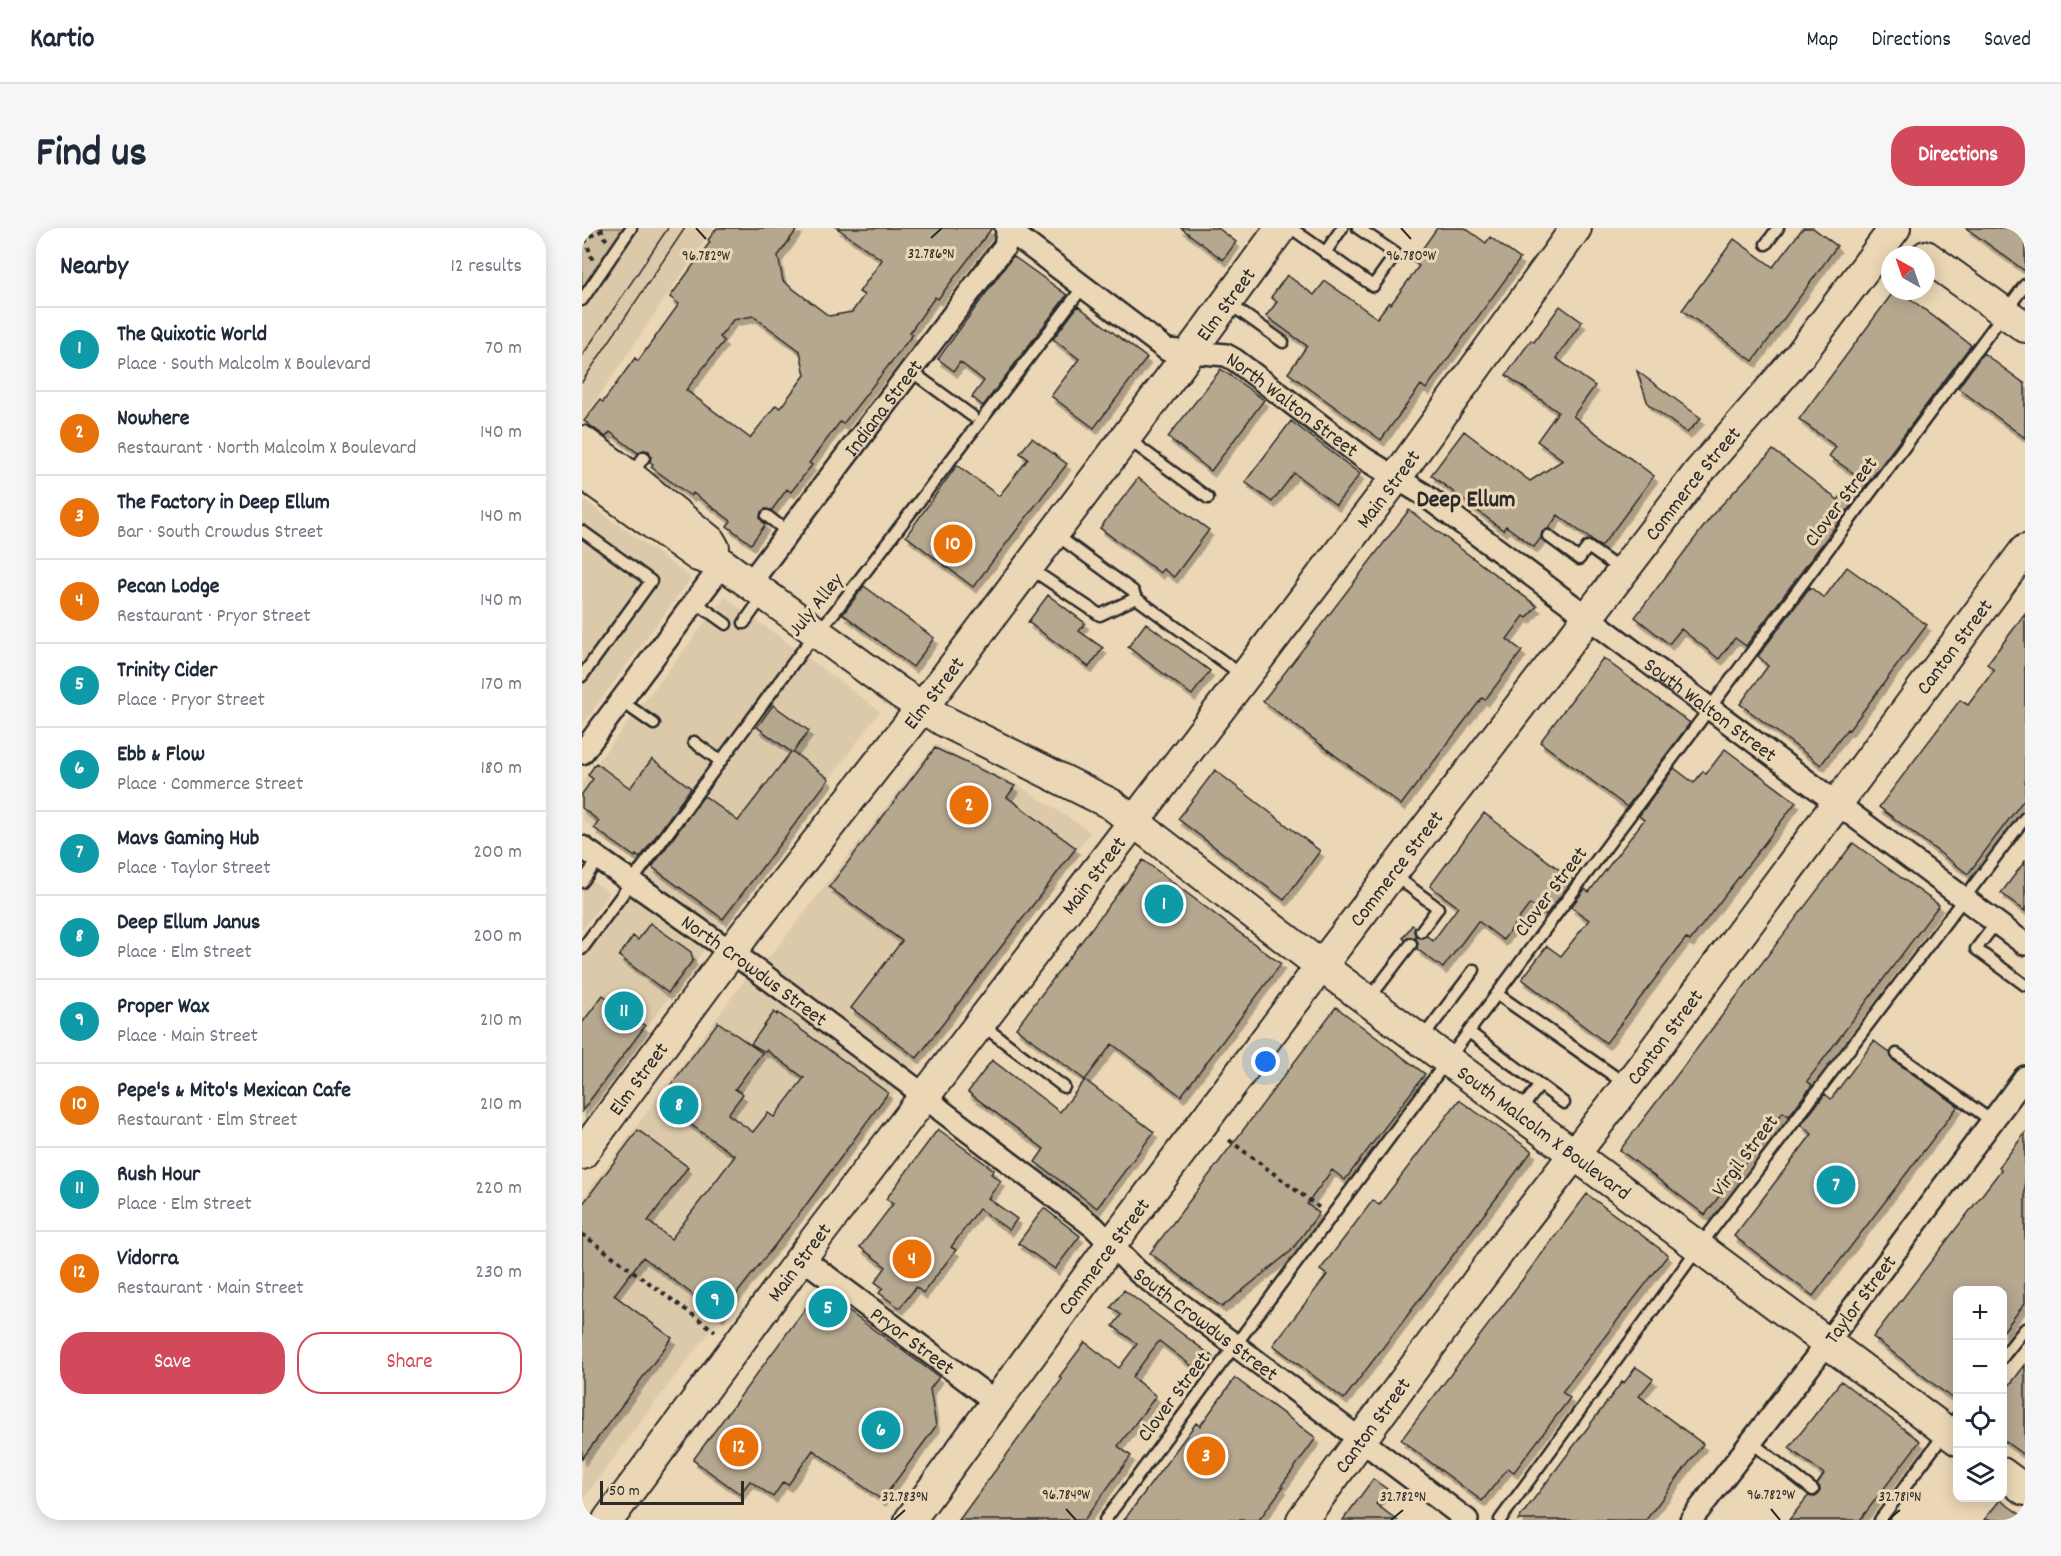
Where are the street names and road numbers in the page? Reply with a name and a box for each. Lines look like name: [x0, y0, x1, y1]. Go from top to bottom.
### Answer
street label: Elm Street: [1190, 263, 1265, 349]
street label: North Walton Street: [1220, 346, 1364, 467]
street label: Indiana Street: [838, 354, 932, 464]
street label: Commerce Street: [1639, 421, 1750, 548]
street label: Main Street: [1351, 445, 1430, 536]
street label: Clover Street: [1798, 451, 1887, 554]
street label: July Alley: [782, 567, 853, 644]
street label: Canton Street: [1910, 594, 2002, 702]
street label: Elm Street: [898, 651, 974, 737]
street label: South Walton Street: [1636, 652, 1782, 771]
street label: Commerce Street: [1344, 805, 1453, 934]
street label: Main Street: [1056, 831, 1135, 922]
street label: Clover Street: [1508, 841, 1597, 944]
street label: North Crowdus Street: [674, 909, 833, 1036]
street label: Canton Street: [1621, 984, 1712, 1093]
street label: Elm Street: [603, 1037, 678, 1123]
street label: South Malcolm X Boulevard: [1449, 1060, 1636, 1209]
street label: Virgil Street: [1706, 1109, 1787, 1204]
street label: Commerce Street: [1052, 1193, 1159, 1323]
street label: Main Street: [762, 1218, 841, 1309]
street label: Taylor Street: [1819, 1250, 1906, 1352]
street label: South Crowdus Street: [1126, 1261, 1283, 1390]
street label: Pryor Street: [862, 1301, 960, 1384]
street label: Clover Street: [1131, 1346, 1220, 1449]
street label: Canton Street: [1329, 1372, 1420, 1481]

